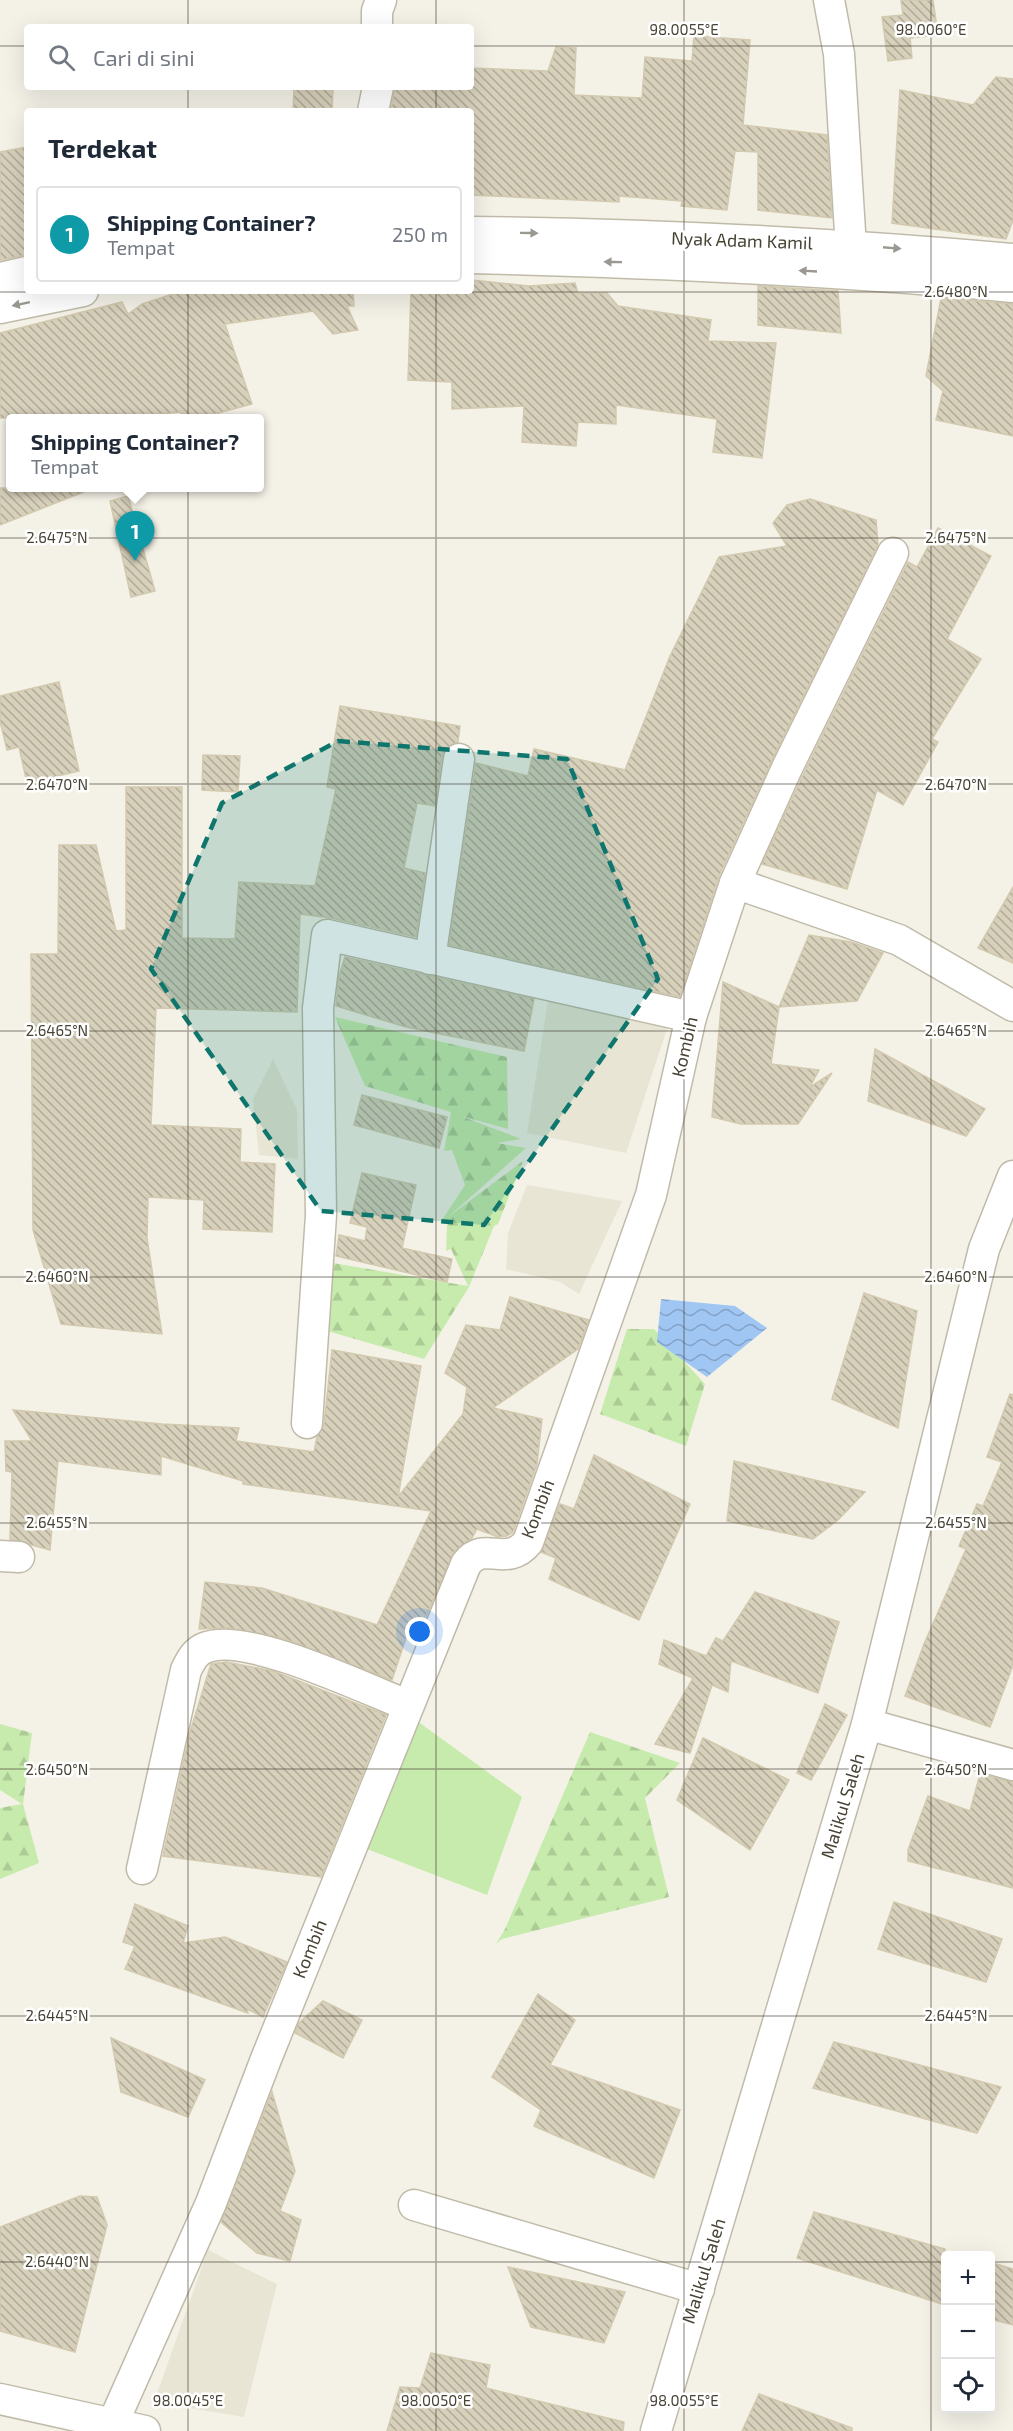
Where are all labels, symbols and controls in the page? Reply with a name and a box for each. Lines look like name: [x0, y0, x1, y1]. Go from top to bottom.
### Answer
text: 98.0055°E: [649, 20, 719, 38]
text: 98.0060°E: [896, 20, 966, 38]
search box: [24, 24, 474, 90]
icon: search: [45, 41, 78, 74]
text: Cari di sini: [93, 44, 195, 70]
text: Terdekat: [48, 132, 157, 163]
text: Shipping Container?: [107, 209, 316, 235]
text: 1: [65, 222, 74, 246]
text: 250 m: [392, 222, 448, 246]
street label: Nyak Adam Kamil: [671, 227, 814, 253]
one-way arrow: [520, 228, 539, 237]
text: Tempat: [107, 235, 175, 259]
one-way arrow: [883, 243, 902, 253]
one-way arrow: [604, 257, 623, 267]
one-way arrow: [799, 267, 818, 276]
text: 2.6480°N: [924, 282, 988, 300]
one-way arrow: [11, 300, 30, 309]
popup: [6, 414, 264, 492]
text: Shipping Container?: [31, 428, 239, 454]
text: Tempat: [31, 454, 99, 478]
pin: 1: [116, 512, 154, 561]
text: 2.6475°N: [26, 528, 88, 546]
text: 2.6475°N: [925, 528, 987, 546]
text: 2.6470°N: [26, 775, 88, 793]
text: 2.6470°N: [925, 775, 987, 793]
street label: Kombih: [666, 1014, 702, 1079]
text: 2.6465°N: [26, 1021, 88, 1039]
text: 2.6465°N: [925, 1021, 987, 1039]
text: 2.6460°N: [25, 1267, 89, 1285]
text: 2.6460°N: [924, 1267, 988, 1285]
street label: Kombih: [516, 1476, 558, 1541]
text: 2.6455°N: [26, 1513, 88, 1531]
text: 2.6455°N: [925, 1513, 987, 1531]
your location: [405, 1617, 434, 1646]
street label: Malikul Saleh: [816, 1750, 869, 1861]
text: 2.6450°N: [26, 1760, 88, 1778]
text: 2.6450°N: [925, 1760, 987, 1778]
street label: Kombih: [287, 1916, 331, 1981]
text: 2.6445°N: [26, 2006, 88, 2024]
text: 2.6445°N: [925, 2006, 987, 2024]
street label: Malikul Saleh: [677, 2215, 730, 2326]
map controls: [941, 2251, 995, 2413]
button: +: [941, 2251, 995, 2305]
text: 2.6440°N: [25, 2252, 89, 2270]
button: −: [941, 2305, 995, 2359]
button: locate: [941, 2359, 995, 2413]
text: 98.0045°E: [153, 2391, 223, 2409]
text: 98.0050°E: [401, 2391, 471, 2409]
text: 98.0055°E: [649, 2391, 719, 2409]

